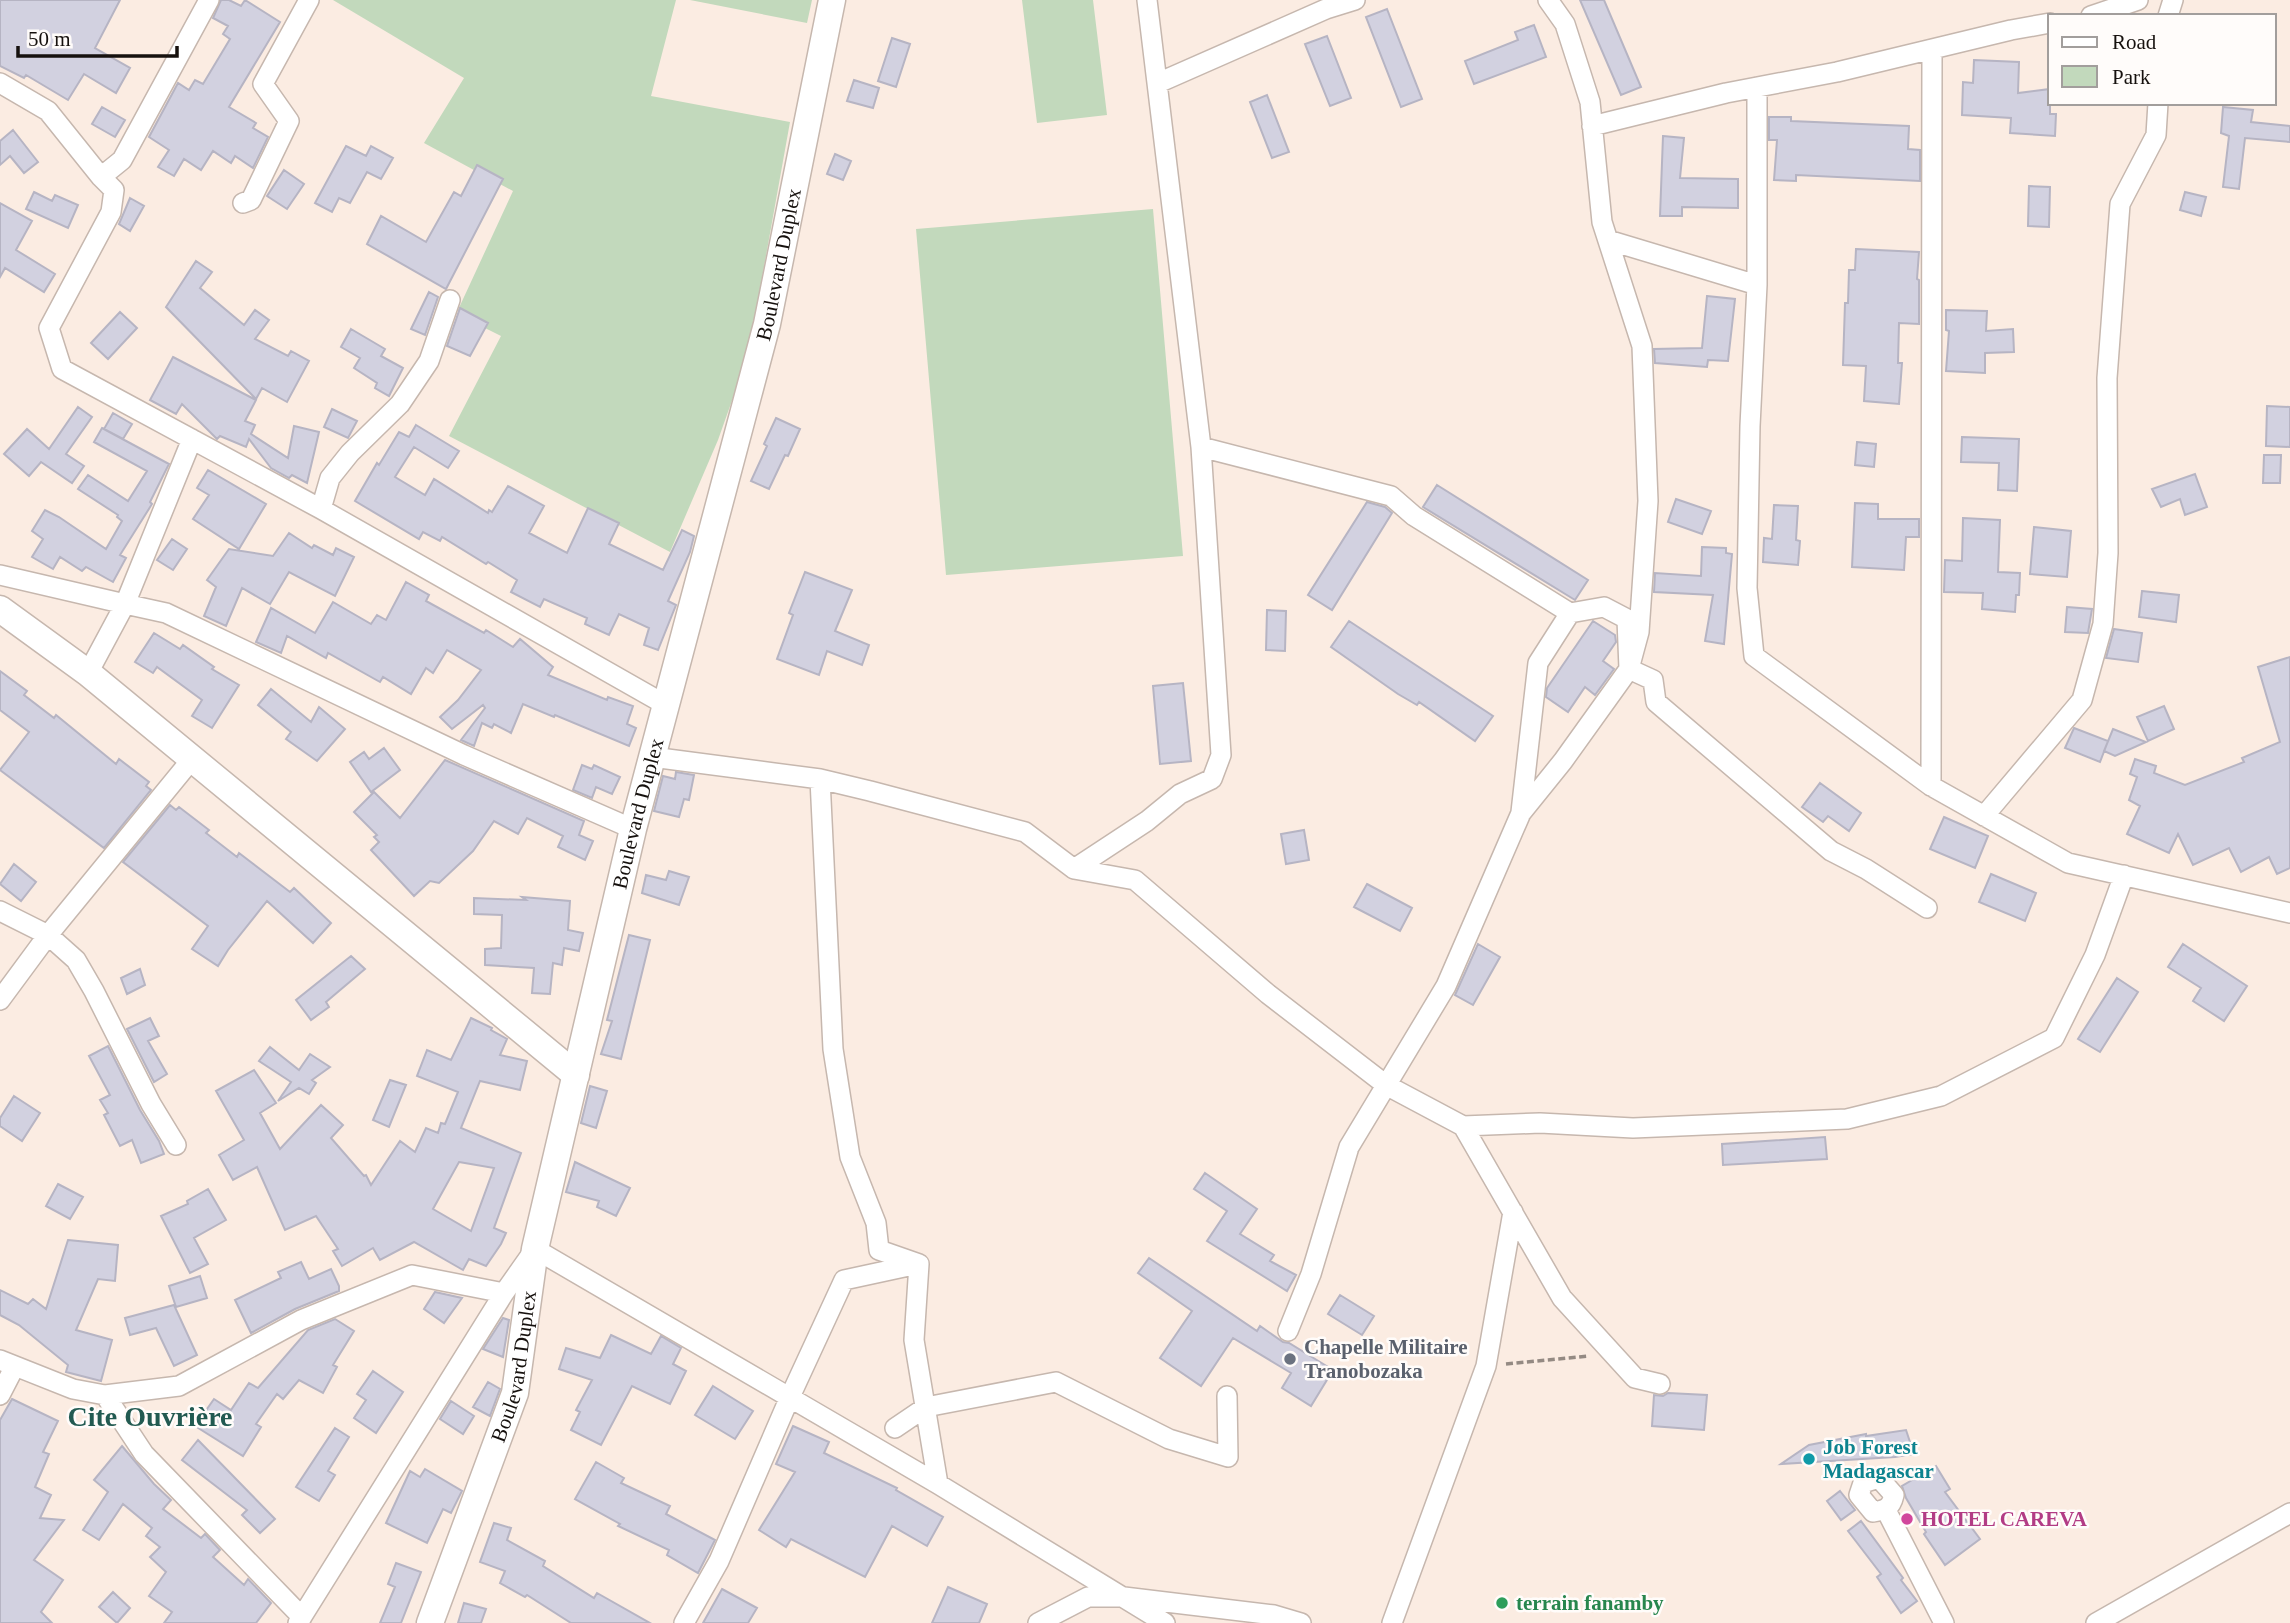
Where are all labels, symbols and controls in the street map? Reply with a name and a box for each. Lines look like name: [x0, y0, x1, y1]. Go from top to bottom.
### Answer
scale bar: [18, 14, 177, 58]
legend: [2048, 14, 2276, 105]
text: 50 m: [28, 27, 71, 51]
text: Road: [2112, 30, 2157, 54]
text: Park: [2112, 65, 2151, 89]
street label: Boulevard Duplex: [751, 186, 806, 343]
street label: Boulevard Duplex: [607, 735, 669, 891]
street label: Boulevard Duplex: [486, 1289, 541, 1445]
place label: Chapelle Militaire Tranobozaka: [1304, 1335, 1468, 1383]
marker: Chapelle Militaire Tranobozaka: [1282, 1351, 1298, 1367]
district label: Cite Ouvrière: [67, 1401, 233, 1432]
place label: Job Forest Madagascar: [1823, 1435, 1934, 1483]
marker: Job Forest Madagascar: [1801, 1451, 1817, 1467]
place label: HOTEL CAREVA: [1921, 1507, 2088, 1531]
marker: HOTEL CAREVA: [1899, 1511, 1915, 1527]
place label: terrain fanamby: [1516, 1591, 1664, 1615]
marker: terrain fanamby: [1494, 1595, 1510, 1611]

